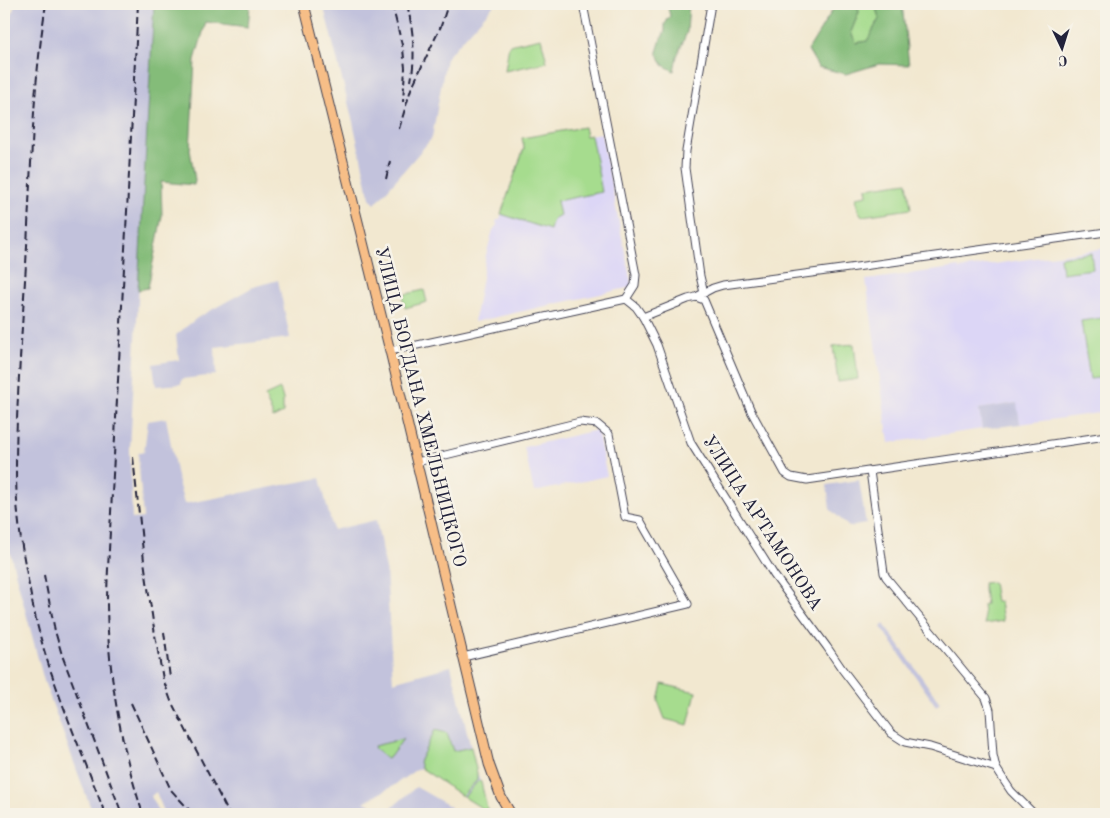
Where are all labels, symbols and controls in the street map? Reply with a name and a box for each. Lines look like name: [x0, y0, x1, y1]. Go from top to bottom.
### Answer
north arrow: [1038, 22, 1088, 72]
text: С: [1058, 53, 1068, 67]
street label: УЛИЦА БОГДАНА ХМЕЛЬНИЦКОГО: [371, 245, 469, 569]
street label: УЛИЦА АРТАМОНОВА: [699, 432, 825, 614]

